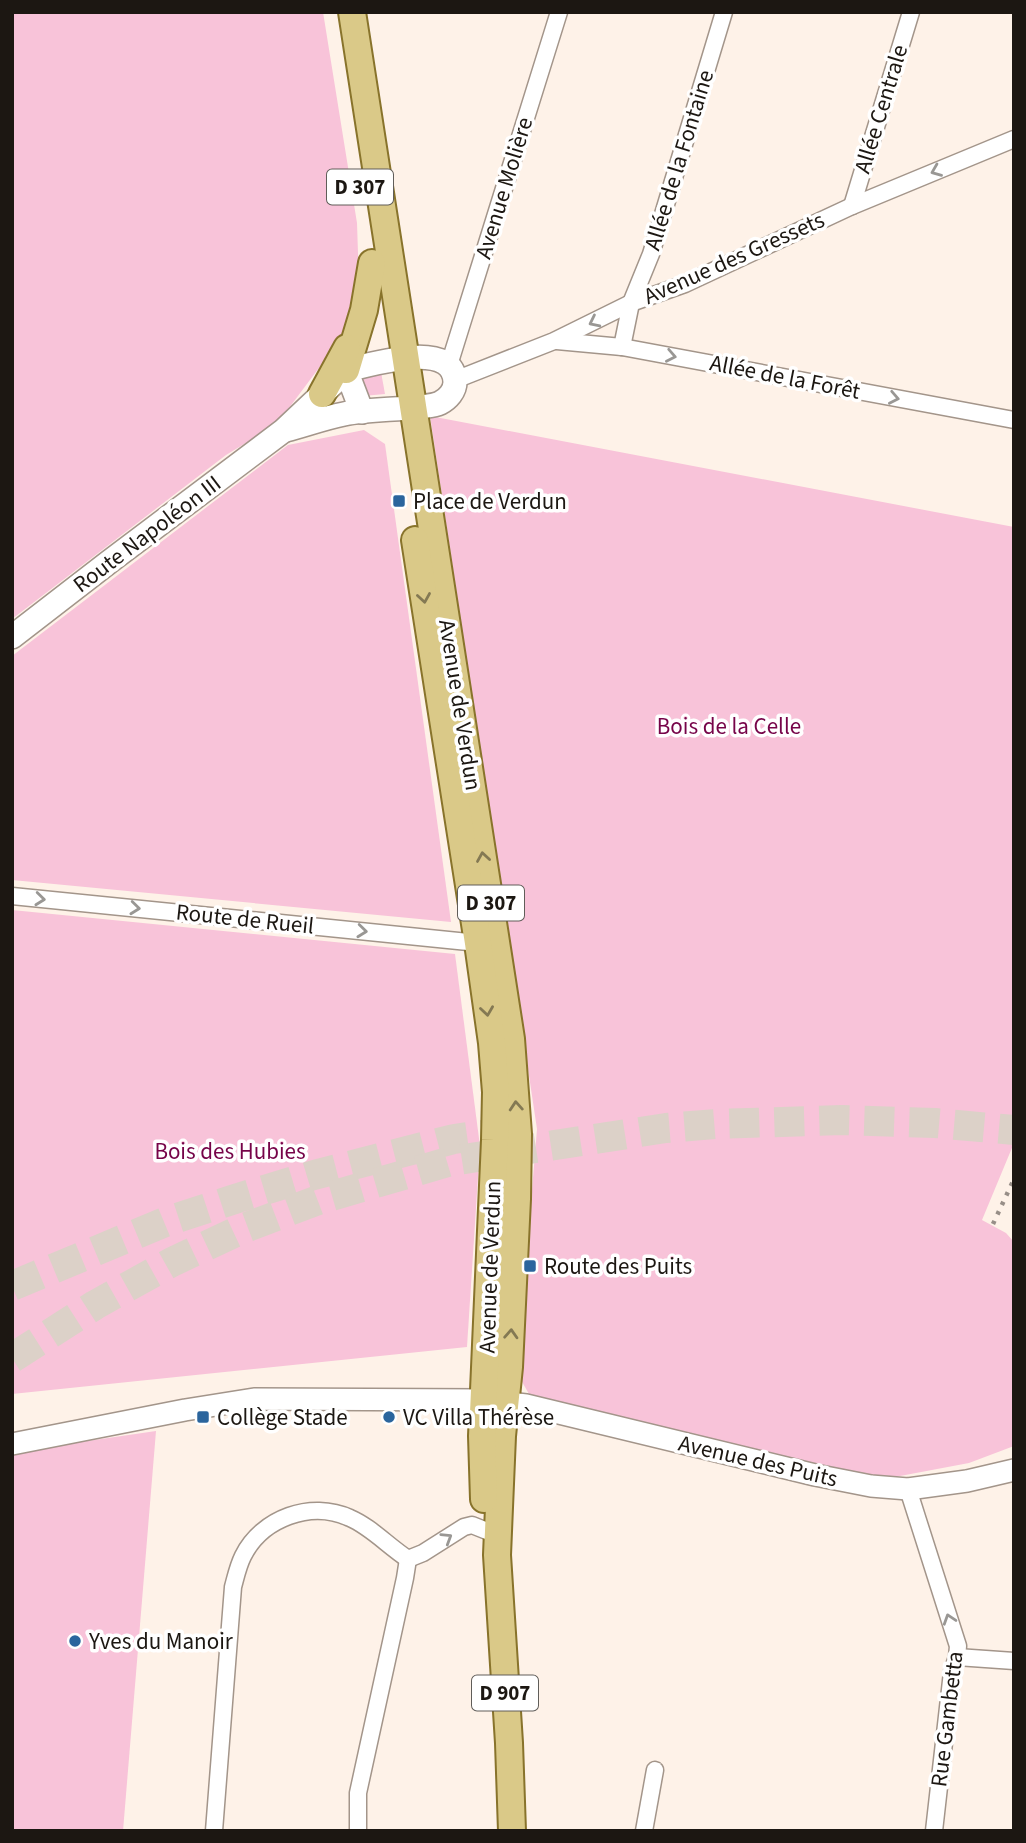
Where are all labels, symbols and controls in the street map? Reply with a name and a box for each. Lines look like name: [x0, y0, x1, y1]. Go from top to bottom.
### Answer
street label: Allée Centrale: [846, 41, 916, 177]
street label: Allée de la Fontaine: [636, 66, 722, 254]
street label: Avenue Molière: [467, 113, 541, 263]
one-way arrow: [931, 163, 944, 177]
road number: D 307: [327, 170, 393, 204]
street label: Avenue des Gressets: [638, 203, 830, 313]
one-way arrow: [589, 313, 601, 327]
street label: Allée de la Forêt: [707, 346, 863, 408]
one-way arrow: [665, 348, 676, 363]
one-way arrow: [888, 389, 900, 404]
street label: Route Napoléon III: [66, 467, 228, 601]
place label: Place de Verdun: [413, 485, 567, 518]
marker: Place de Verdun: [391, 493, 407, 509]
one-way arrow: [416, 592, 431, 604]
street label: Avenue de Verdun: [430, 617, 490, 793]
park label: Bois de la Celle: [657, 710, 801, 743]
one-way arrow: [476, 851, 491, 862]
road number: D 307: [458, 886, 524, 920]
one-way arrow: [35, 891, 46, 906]
street label: Route de Rueil: [174, 895, 316, 943]
one-way arrow: [130, 900, 141, 915]
one-way arrow: [357, 923, 368, 938]
one-way arrow: [480, 1005, 495, 1017]
one-way arrow: [509, 1101, 524, 1112]
park label: Bois des Hubies: [154, 1135, 306, 1168]
street label: Avenue de Verdun: [470, 1180, 510, 1354]
place label: Route des Puits: [544, 1250, 692, 1283]
marker: Route des Puits: [522, 1258, 538, 1274]
one-way arrow: [503, 1328, 518, 1339]
place label: Collège Stade: [217, 1401, 348, 1434]
place label: VC Villa Thérèse: [403, 1401, 554, 1434]
marker: Collège Stade: [195, 1409, 211, 1425]
marker: VC Villa Thérèse: [381, 1409, 397, 1425]
street label: Avenue des Puits: [675, 1427, 841, 1495]
one-way arrow: [439, 1533, 452, 1546]
one-way arrow: [943, 1613, 958, 1625]
place label: Yves du Manoir: [88, 1625, 234, 1658]
marker: Yves du Manoir: [67, 1633, 83, 1649]
street label: Rue Gambetta: [922, 1649, 972, 1789]
road number: D 907: [472, 1676, 538, 1710]

